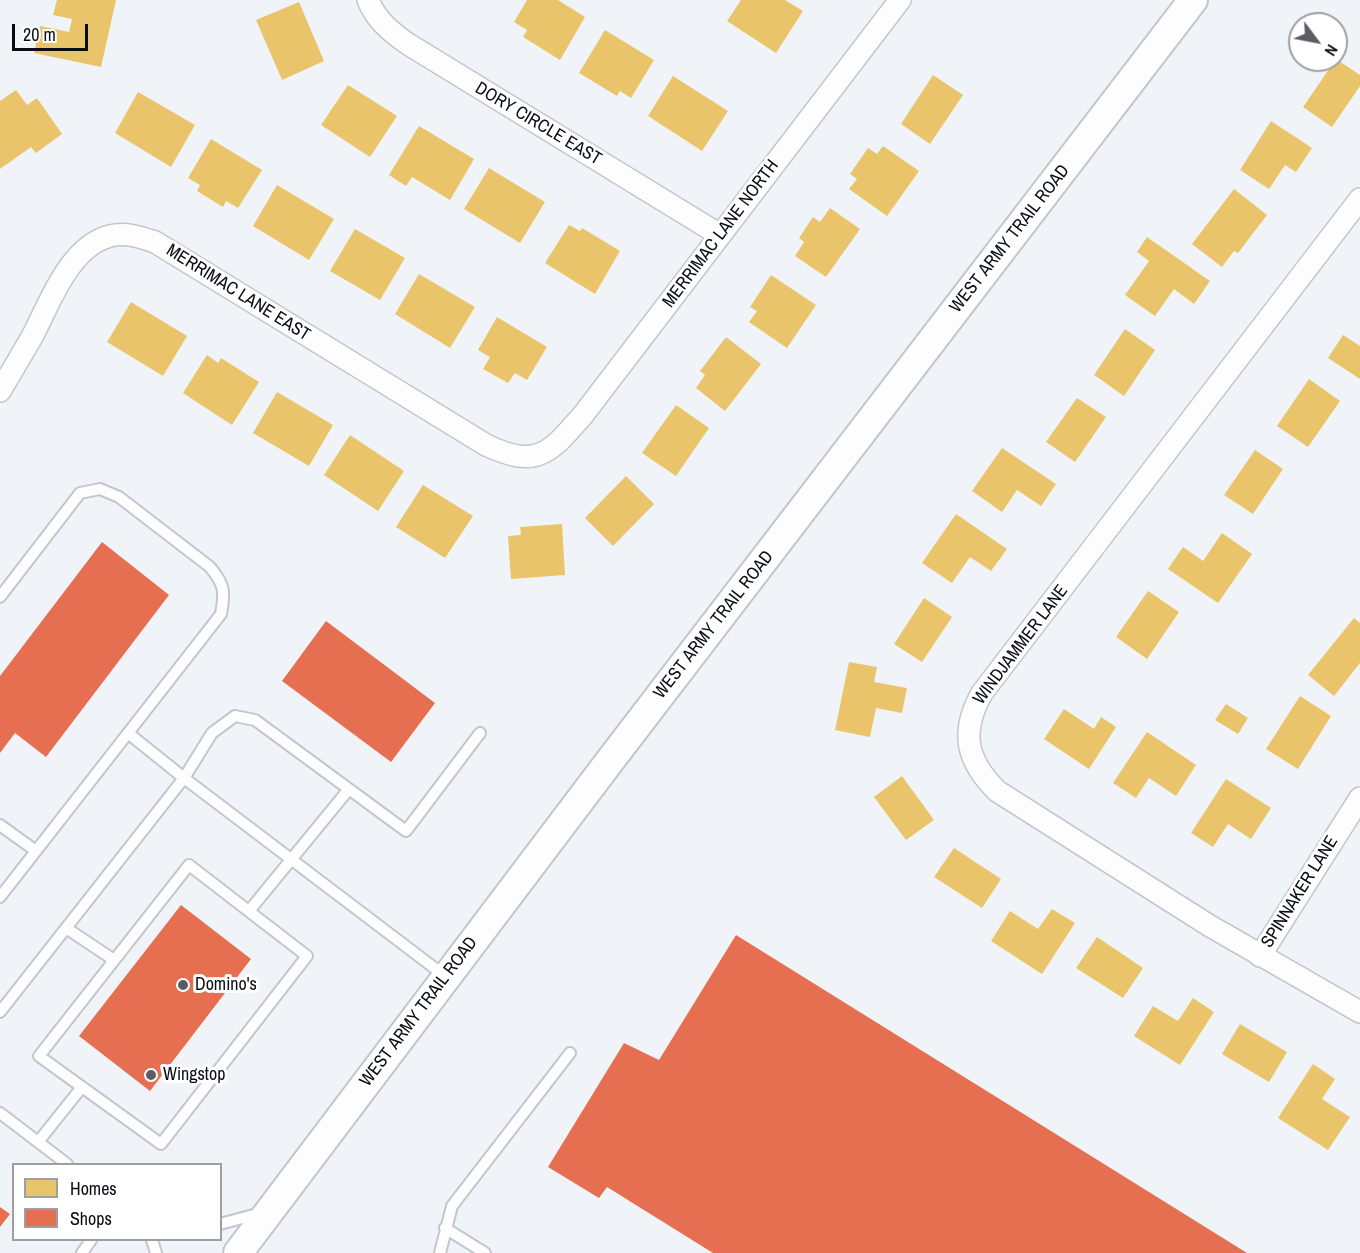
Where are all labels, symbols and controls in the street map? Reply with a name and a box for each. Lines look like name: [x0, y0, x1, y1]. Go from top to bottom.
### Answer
scale bar: [15, 12, 92, 50]
north arrow: [1288, 12, 1348, 72]
text: 20 m: [23, 22, 56, 47]
text: N: [1320, 41, 1343, 60]
street label: DORY CIRCLE EAST: [471, 78, 605, 170]
street label: MERRIMAC LANE NORTH: [658, 156, 784, 312]
street label: WEST ARMY TRAIL ROAD: [945, 161, 1075, 317]
street label: MERRIMAC LANE EAST: [162, 240, 314, 346]
street label: WEST ARMY TRAIL ROAD: [649, 547, 779, 703]
street label: WINDJAMMER LANE: [969, 581, 1073, 709]
street label: SPINNAKER LANE: [1257, 832, 1343, 952]
street label: WEST ARMY TRAIL ROAD: [356, 933, 482, 1091]
place label: Domino's: [195, 974, 257, 996]
marker: Domino's: [176, 978, 190, 992]
place label: Wingstop: [163, 1064, 225, 1086]
marker: Wingstop: [144, 1068, 158, 1082]
legend: [12, 1163, 222, 1241]
text: Homes: [70, 1176, 117, 1201]
text: Shops: [70, 1206, 112, 1231]

